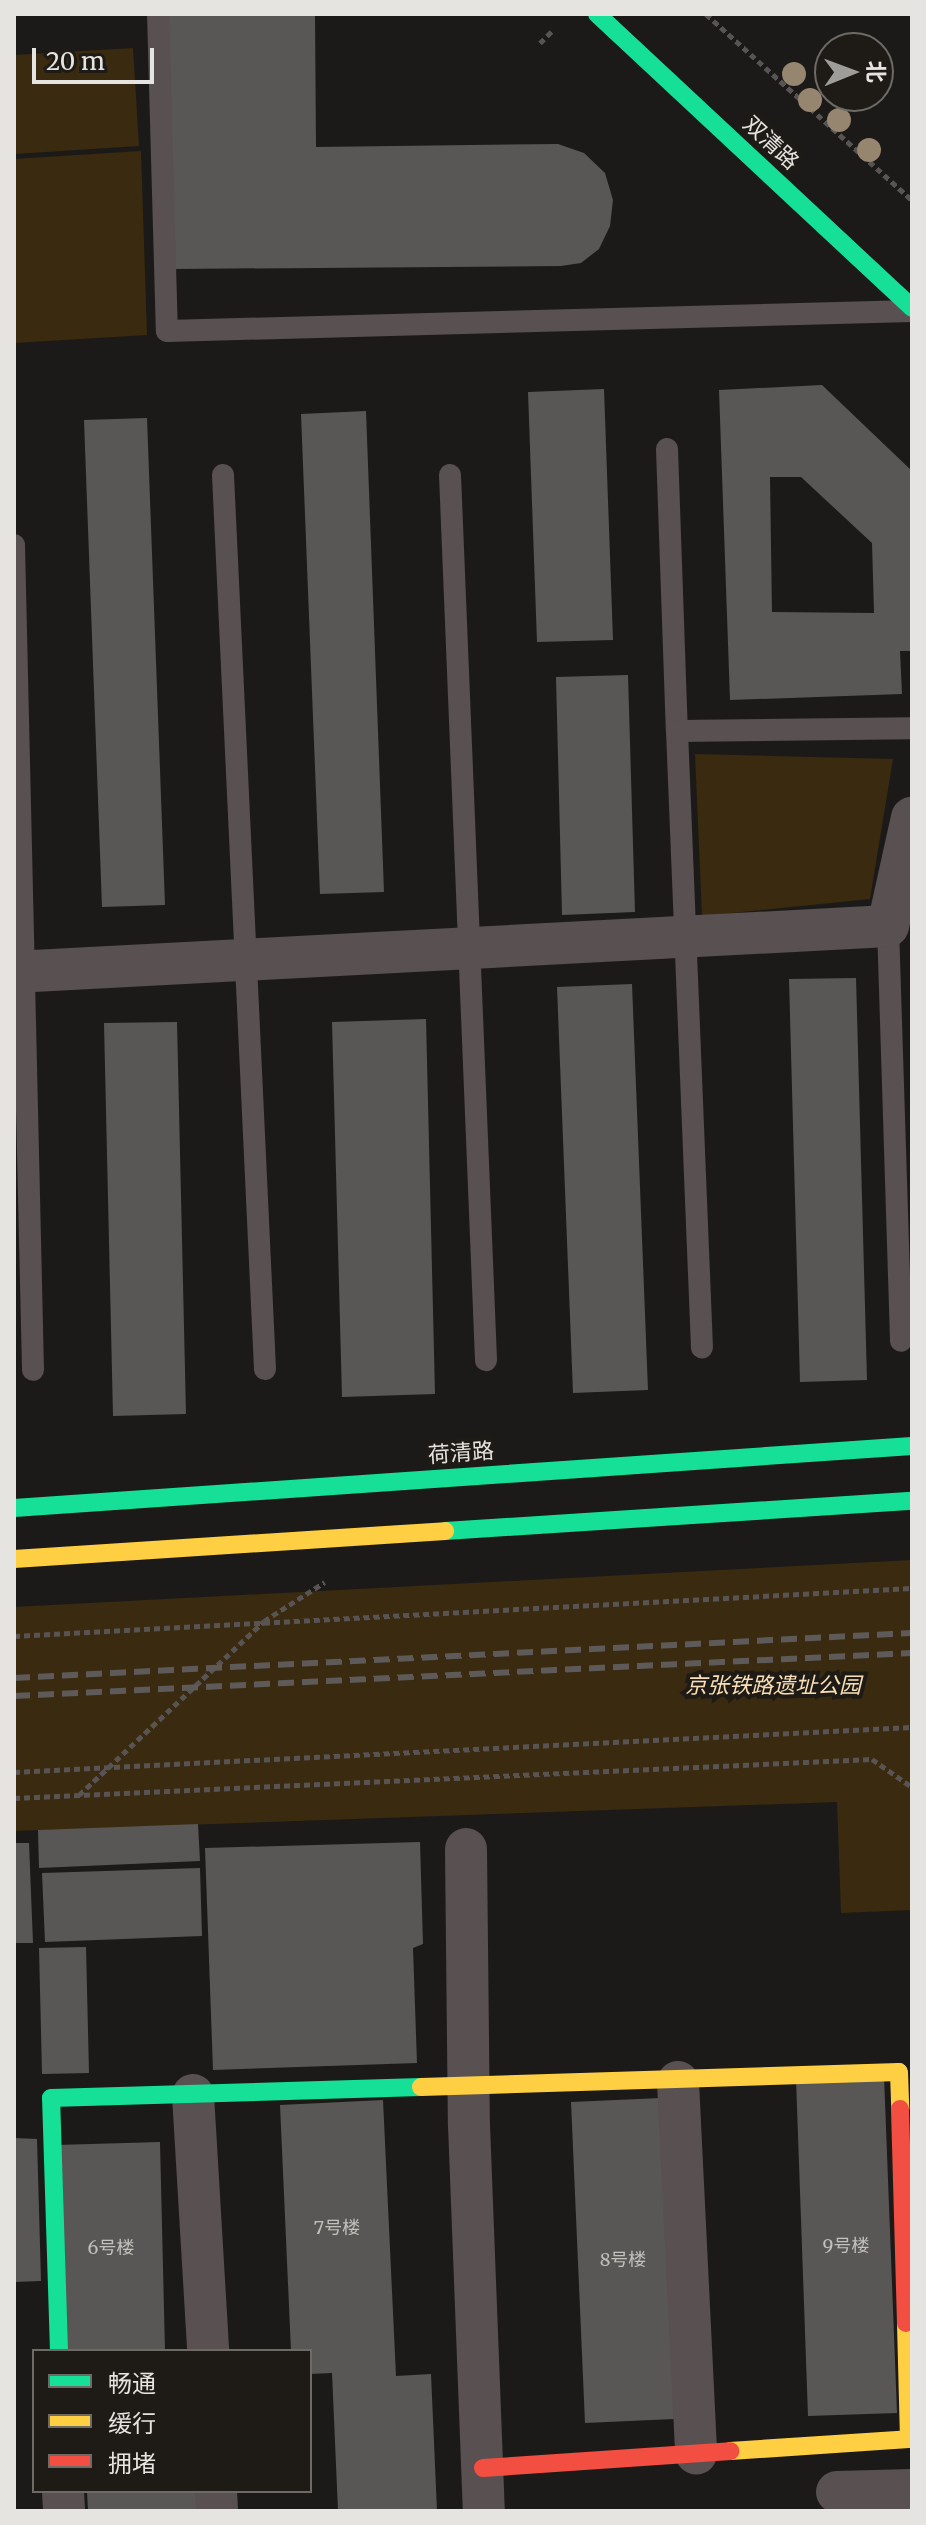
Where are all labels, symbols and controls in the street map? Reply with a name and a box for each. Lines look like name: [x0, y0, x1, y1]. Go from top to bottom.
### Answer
scale bar: [36, 32, 158, 82]
north arrow: [814, 32, 894, 112]
text: 20 m: [46, 46, 105, 77]
text: 北: [862, 60, 890, 83]
street label: 双清路: [738, 111, 804, 175]
street label: 荷清路: [427, 1438, 495, 1468]
park label: 京张铁路遗址公园: [685, 1673, 861, 1699]
house number: 7号楼: [314, 2217, 360, 2239]
house number: 9号楼: [823, 2235, 869, 2257]
house number: 6号楼: [88, 2237, 134, 2259]
house number: 8号楼: [600, 2249, 646, 2271]
legend: [32, 2349, 312, 2493]
text: 畅通: [108, 2368, 156, 2399]
text: 缓行: [108, 2408, 156, 2439]
text: 拥堵: [108, 2448, 156, 2479]

